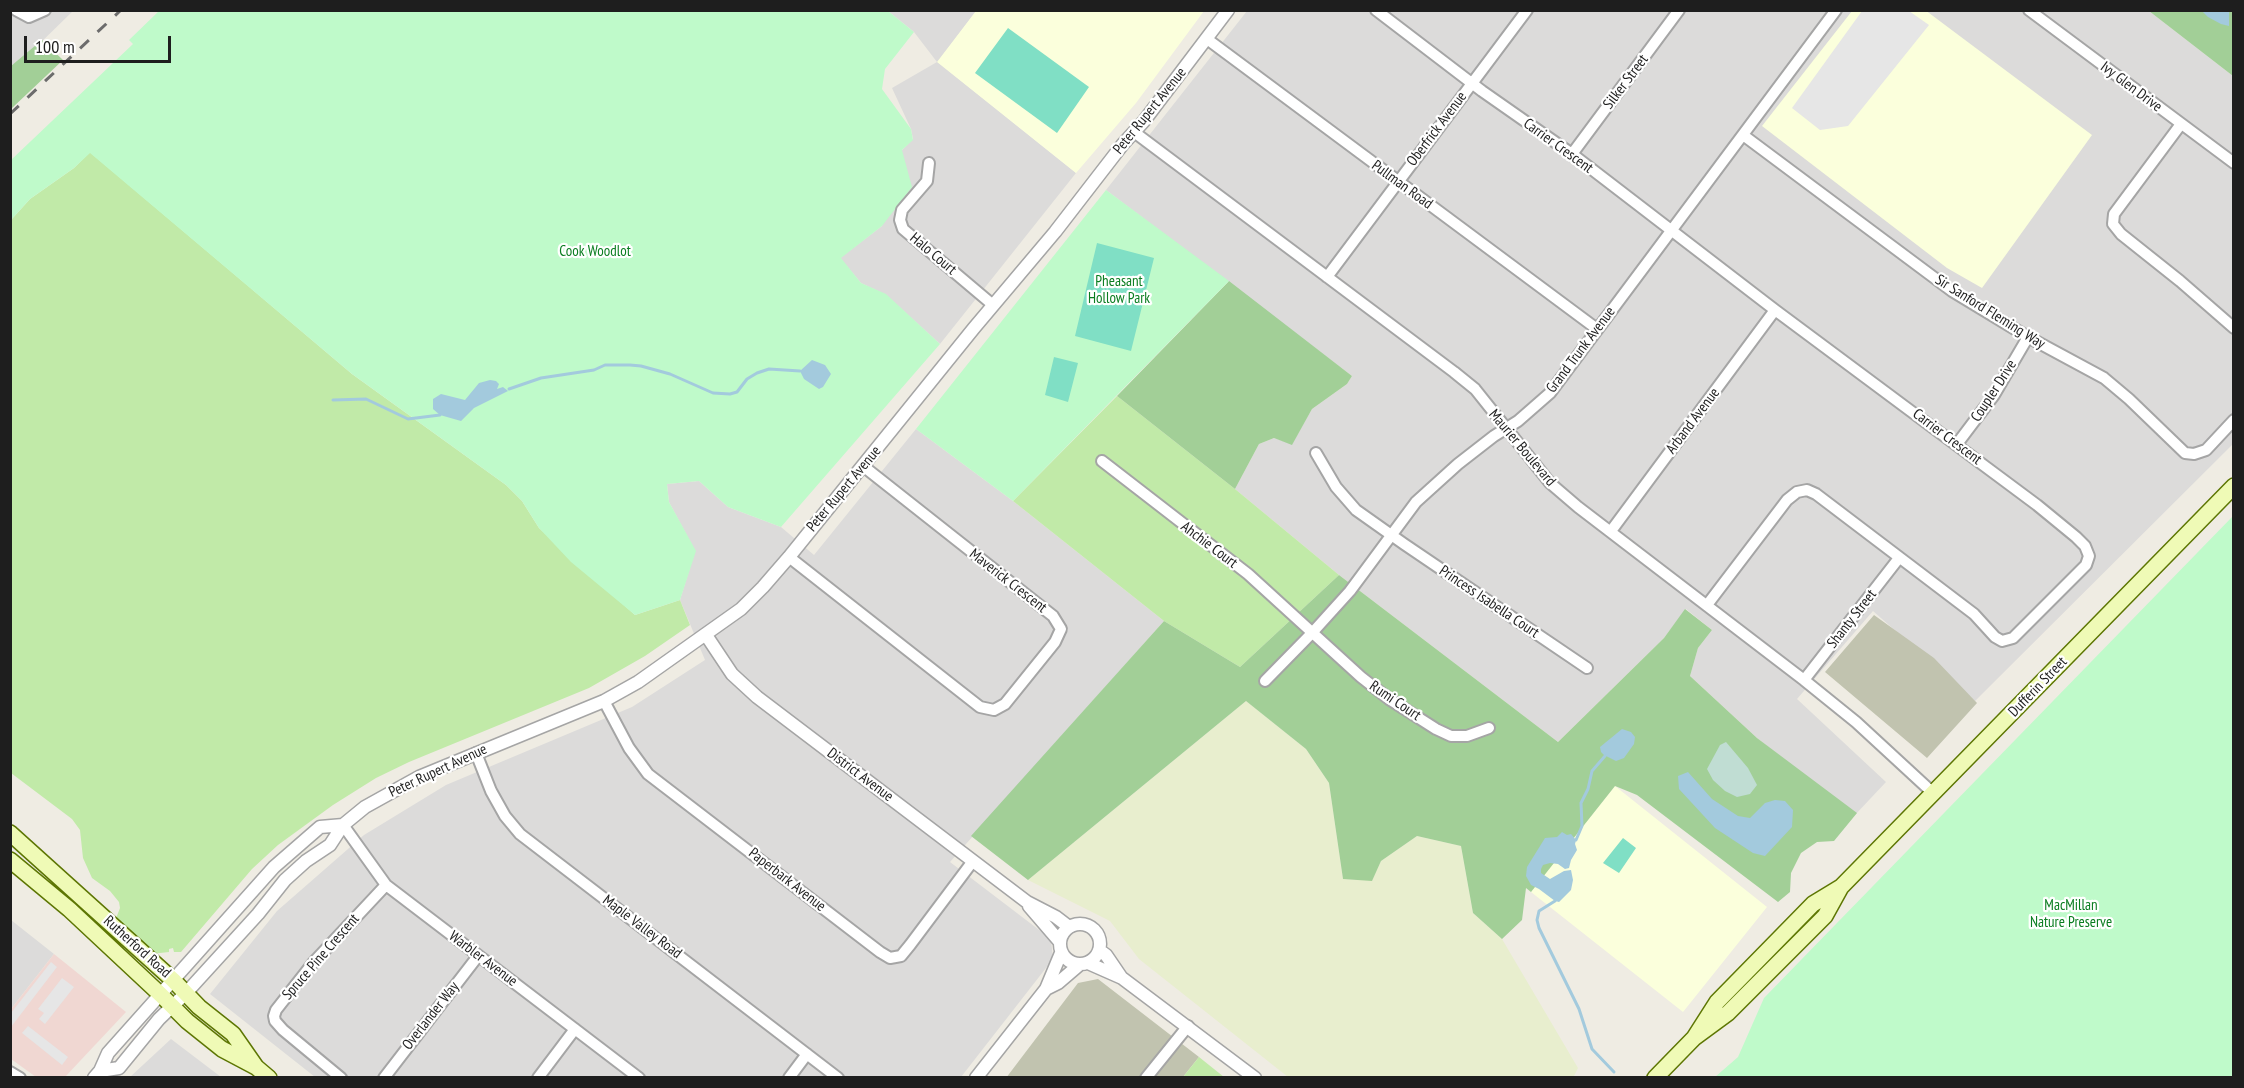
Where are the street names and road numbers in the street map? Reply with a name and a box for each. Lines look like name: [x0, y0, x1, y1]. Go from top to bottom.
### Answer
street label: Silker Street: [1600, 51, 1652, 113]
street label: Ivy Glen Drive: [2097, 58, 2165, 116]
street label: Peter Rupert Avenue: [1110, 64, 1190, 158]
street label: Oberfrick Avenue: [1403, 88, 1471, 170]
street label: Carrier Crescent: [1520, 115, 1596, 177]
street label: Pullman Road: [1368, 157, 1436, 213]
street label: Halo Court: [906, 229, 960, 279]
street label: Sir Sanford Fleming Way: [1932, 271, 2048, 353]
street label: Grand Trunk Avenue: [1543, 303, 1619, 397]
street label: Coupler Drive: [1967, 357, 2021, 425]
street label: Arband Avenue: [1662, 384, 1724, 458]
street label: Carrier Crescent: [1909, 405, 1985, 469]
street label: Maurier Boulevard: [1485, 406, 1559, 490]
street label: Peter Rupert Avenue: [803, 443, 885, 535]
street label: Ahchie Court: [1177, 518, 1241, 572]
street label: Maverick Crescent: [966, 545, 1050, 617]
street label: Princess Isabella Court: [1436, 562, 1542, 642]
street label: Shanty Street: [1824, 586, 1880, 652]
street label: Dufferin Street: [2005, 653, 2071, 721]
street label: Rumi Court: [1366, 677, 1424, 725]
street label: Peter Rupert Avenue: [386, 740, 490, 802]
street label: District Avenue: [823, 744, 897, 806]
street label: Paperbark Avenue: [745, 844, 829, 916]
street label: Maple Valley Road: [599, 891, 685, 963]
street label: Spruce Pine Crescent: [279, 910, 363, 1004]
street label: Rutherford Road: [100, 912, 174, 982]
street label: Warbler Avenue: [445, 927, 521, 991]
street label: Overlander Way: [399, 978, 463, 1054]

